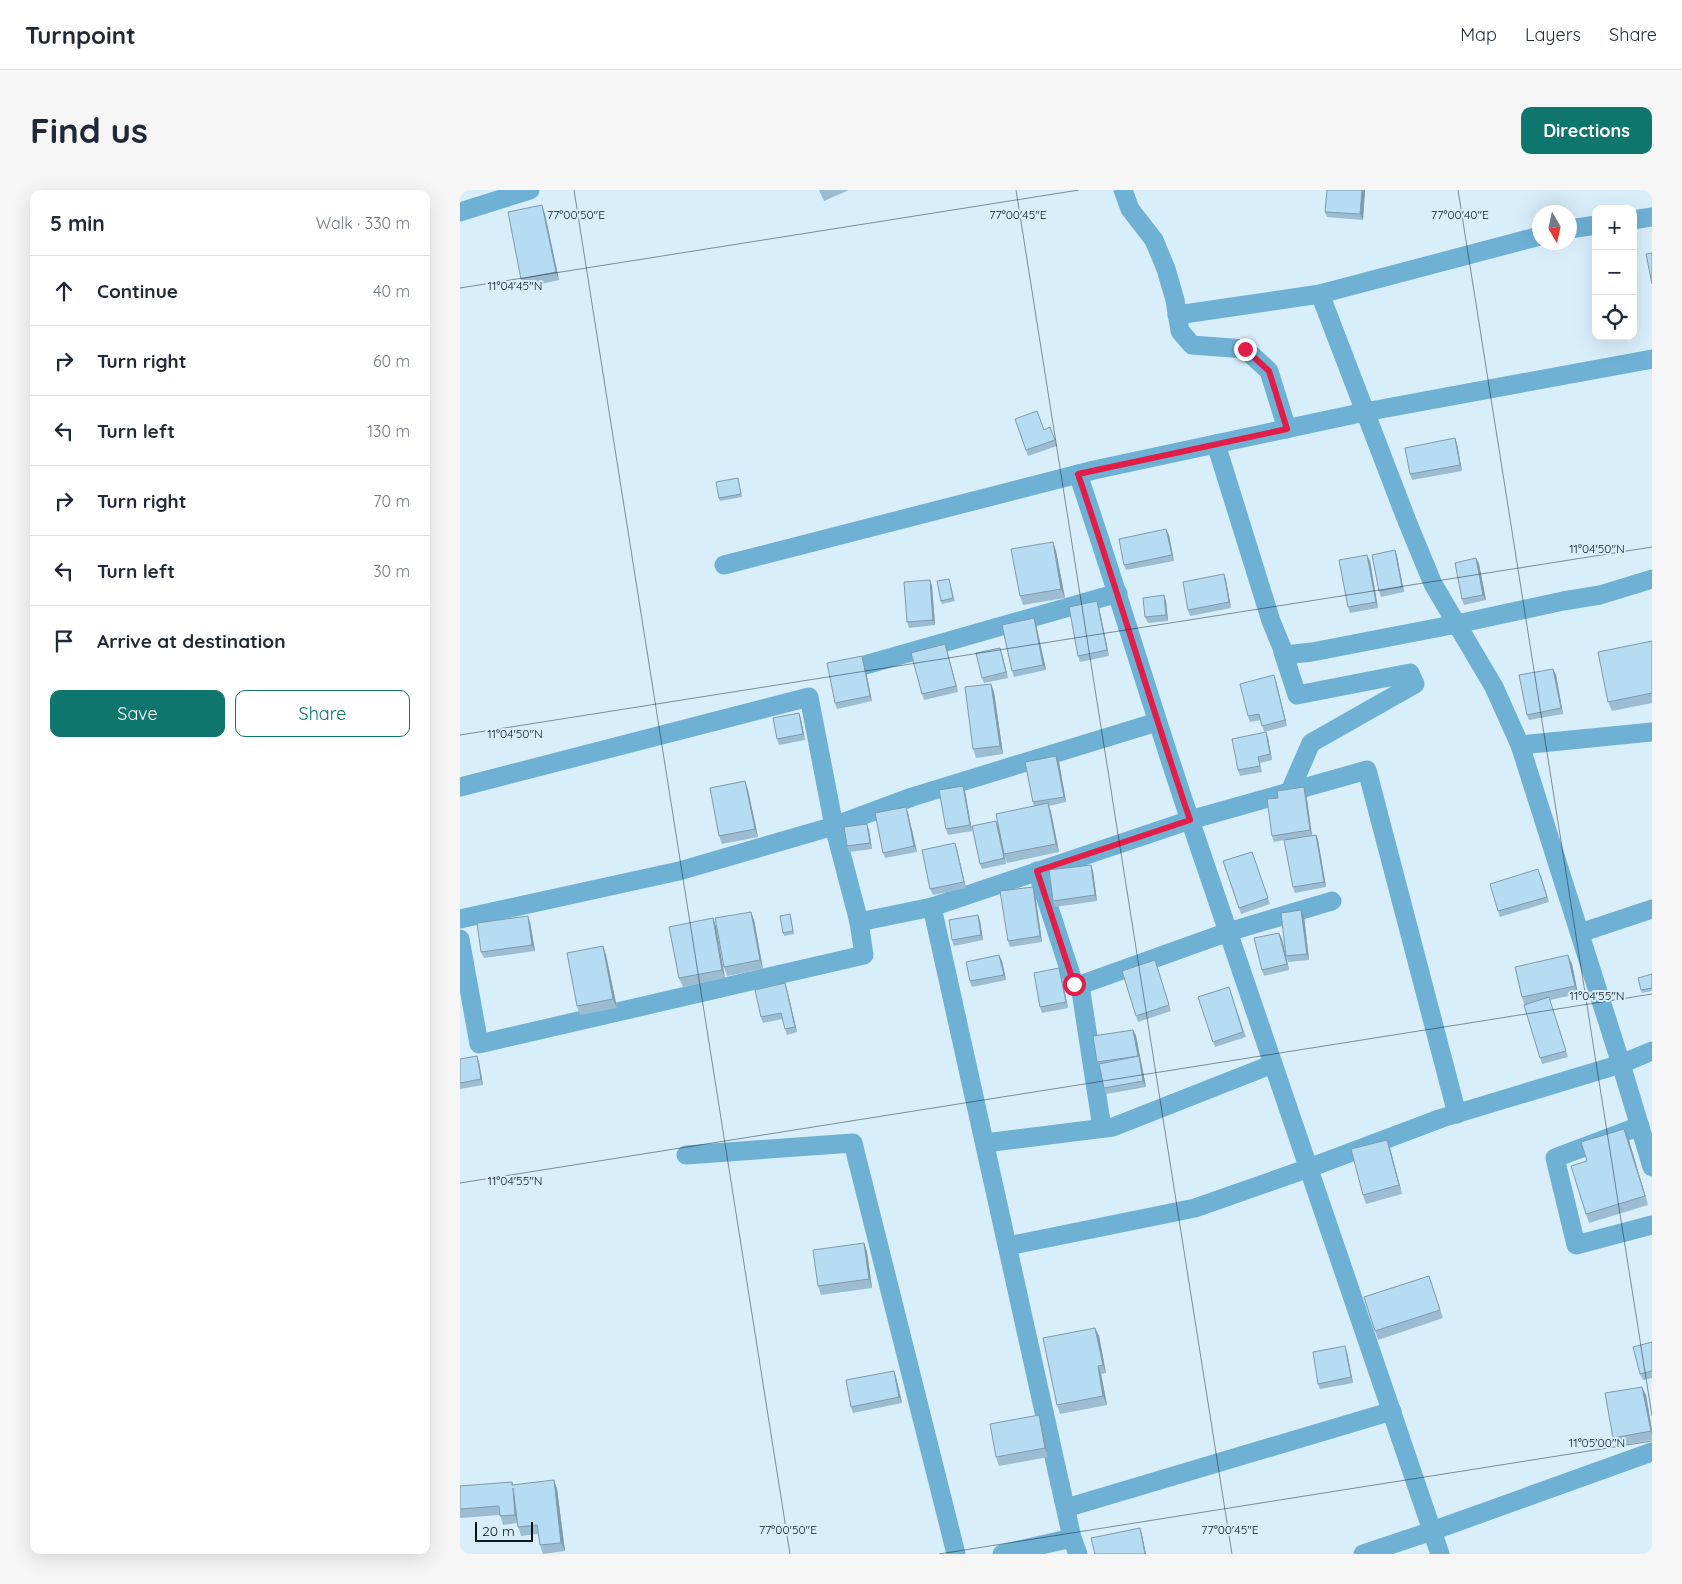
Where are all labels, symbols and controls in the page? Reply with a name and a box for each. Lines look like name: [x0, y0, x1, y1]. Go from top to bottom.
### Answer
text: Turnpoint: [25, 20, 136, 50]
text: Map: [1460, 23, 1497, 46]
text: Layers: [1525, 23, 1581, 46]
text: Share: [1609, 23, 1657, 46]
button: Directions: [1521, 107, 1652, 154]
text: Find us: [30, 108, 148, 152]
north arrow: [1532, 205, 1577, 250]
map controls: [1592, 205, 1637, 340]
button: +: [1592, 205, 1637, 250]
text: 77°00'50"E: [547, 207, 605, 222]
text: 77°00'45"E: [989, 207, 1047, 222]
text: 77°00'40"E: [1431, 207, 1489, 222]
text: 5 min: [50, 210, 105, 236]
text: Walk · 330 m: [316, 213, 410, 233]
button: −: [1592, 250, 1637, 295]
icon: ahead: [50, 277, 78, 305]
text: 11°04'45"N: [488, 278, 542, 293]
text: Continue: [97, 279, 178, 303]
text: 40 m: [373, 281, 410, 301]
button: locate: [1592, 295, 1637, 340]
route end: [1234, 338, 1257, 361]
icon: right: [50, 347, 78, 375]
text: Turn right: [97, 349, 186, 373]
text: 60 m: [373, 351, 410, 371]
icon: left: [50, 417, 78, 445]
text: Turn left: [97, 419, 175, 443]
text: 130 m: [367, 421, 410, 441]
icon: right: [50, 487, 78, 515]
text: Turn right: [97, 489, 186, 513]
text: 70 m: [373, 491, 410, 511]
text: 11°04'50"N: [1569, 541, 1625, 556]
icon: left: [50, 557, 78, 585]
text: Turn left: [97, 559, 175, 583]
text: 30 m: [373, 561, 410, 581]
icon: arrive: [50, 627, 78, 655]
text: Arrive at destination: [97, 629, 286, 653]
button: Save: [50, 690, 225, 737]
button: Share: [235, 690, 410, 737]
text: 11°04'50"N: [487, 726, 543, 741]
route start: [1063, 973, 1086, 996]
text: 11°04'55"N: [1569, 988, 1625, 1003]
text: 11°04'55"N: [487, 1173, 543, 1188]
text: 11°05'00"N: [1569, 1435, 1625, 1450]
scale bar: [475, 1519, 532, 1542]
text: 20 m: [482, 1522, 515, 1540]
text: 77°00'50"E: [759, 1522, 817, 1537]
text: 77°00'45"E: [1201, 1522, 1259, 1537]

